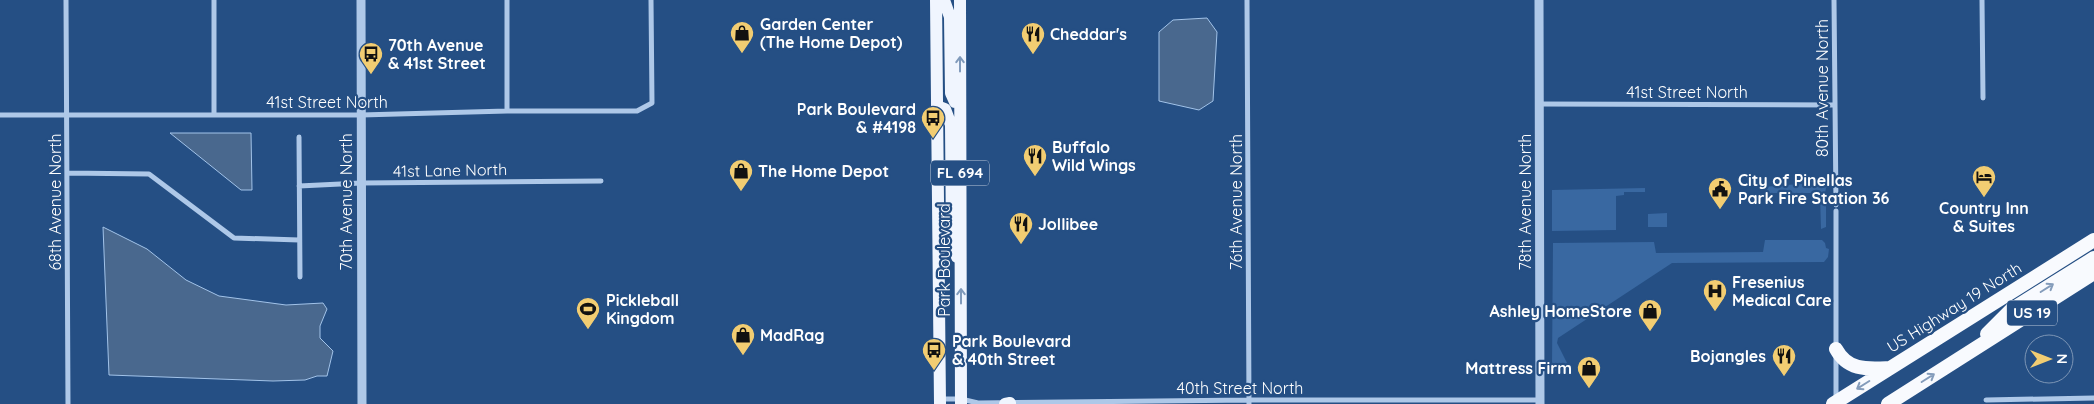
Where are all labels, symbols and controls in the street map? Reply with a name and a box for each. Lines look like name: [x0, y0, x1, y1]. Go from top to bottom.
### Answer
place label: Garden Center (The Home Depot): [760, 14, 903, 52]
street label: 80th Avenue North: [1812, 19, 1832, 157]
shop icon: Garden Center (The Home Depot): [729, 20, 755, 54]
restaurant icon: Cheddar's: [1020, 21, 1046, 55]
place label: Cheddar's: [1050, 24, 1127, 44]
place label: 70th Avenue & 41st Street: [388, 35, 486, 73]
bus stop icon: 70th Avenue & 41st Street: [358, 41, 384, 75]
one-way arrow: [955, 56, 965, 72]
street label: 41st Street North: [1626, 82, 1748, 102]
street label: 41st Street North: [266, 92, 388, 112]
place label: Park Boulevard & #4198: [797, 99, 916, 137]
bus stop icon: Park Boulevard & #4198: [920, 105, 946, 139]
street label: 68th Avenue North: [45, 133, 65, 271]
street label: 70th Avenue North: [336, 133, 356, 271]
street label: 76th Avenue North: [1226, 134, 1246, 270]
street label: 78th Avenue North: [1515, 134, 1535, 270]
place label: Buffalo Wild Wings: [1052, 137, 1136, 175]
restaurant icon: Buffalo Wild Wings: [1022, 143, 1048, 177]
shop icon: The Home Depot: [728, 158, 754, 192]
street label: 41st Lane North: [393, 159, 507, 181]
road number: FL 694: [931, 160, 989, 186]
place label: The Home Depot: [758, 161, 889, 181]
hotel icon: Country Inn & Suites: [1971, 164, 1997, 198]
place label: City of Pinellas Park Fire Station 36: [1738, 170, 1889, 208]
public building icon: City of Pinellas Park Fire Station 36: [1707, 176, 1733, 210]
place label: Country Inn & Suites: [1939, 198, 2029, 236]
street label: Park Boulevard: [934, 203, 954, 317]
restaurant icon: Jollibee: [1008, 211, 1034, 245]
place label: Jollibee: [1038, 214, 1098, 234]
street label: US Highway 19 North: [1883, 257, 2025, 357]
place label: Fresenius Medical Care: [1732, 272, 1832, 310]
hospital icon: Fresenius Medical Care: [1702, 278, 1728, 312]
one-way arrow: [2039, 283, 2053, 293]
one-way arrow: [956, 289, 966, 305]
place label: Pickleball Kingdom: [606, 290, 679, 328]
sports icon: Pickleball Kingdom: [575, 296, 601, 330]
shop icon: Ashley HomeStore: [1637, 298, 1663, 332]
road number: US 19: [2007, 300, 2057, 326]
place label: Ashley HomeStore: [1490, 301, 1632, 321]
shop icon: MadRag: [730, 322, 756, 356]
place label: MadRag: [760, 325, 825, 345]
place label: Park Boulevard & 40th Street: [952, 331, 1071, 369]
north arrow: [2024, 334, 2074, 384]
bus stop icon: Park Boulevard & 40th Street: [921, 337, 947, 371]
restaurant icon: Bojangles: [1771, 343, 1797, 377]
place label: Bojangles: [1690, 346, 1766, 366]
text: N: [2053, 354, 2071, 364]
shop icon: Mattress Firm: [1576, 355, 1602, 389]
place label: Mattress Firm: [1465, 358, 1572, 378]
one-way arrow: [1921, 373, 1935, 383]
street label: 40th Street North: [1177, 378, 1303, 398]
one-way arrow: [1856, 380, 1870, 391]

